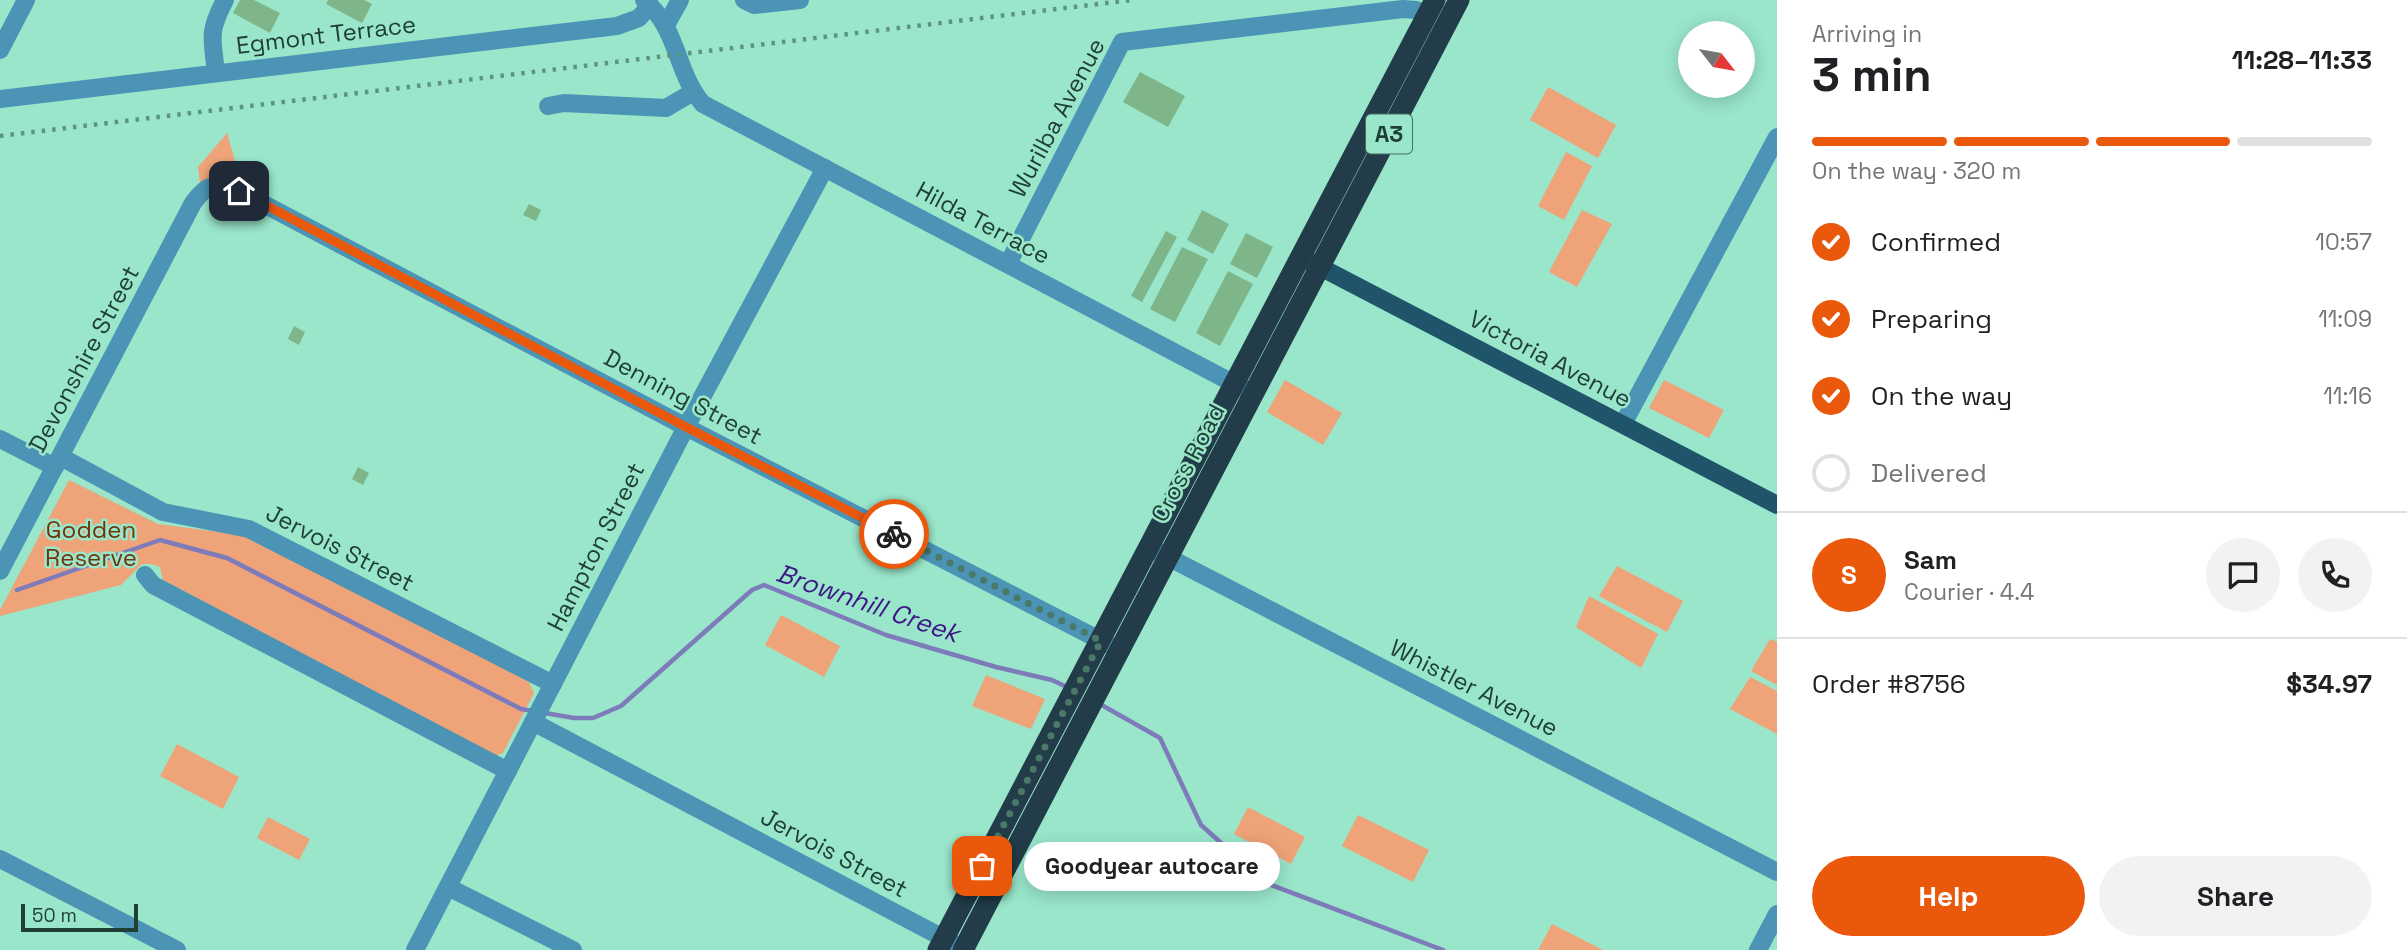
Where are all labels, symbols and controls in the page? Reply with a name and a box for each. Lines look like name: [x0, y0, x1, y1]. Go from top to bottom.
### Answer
street label: Egmont Terrace: [234, 8, 418, 61]
text: Arriving in: [1812, 19, 1922, 49]
north arrow: [1678, 21, 1755, 98]
map controls: [1678, 21, 1755, 98]
street label: Wurilba Avenue: [1001, 33, 1112, 203]
text: 11:28–11:33: [2232, 43, 2372, 77]
text: 3 min: [1812, 46, 1932, 104]
road number: A3: [1366, 114, 1412, 154]
text: On the way · 320 m: [1812, 156, 2021, 186]
pin: [209, 161, 269, 221]
icon: home: [220, 172, 258, 210]
street label: Hilda Terrace: [911, 174, 1056, 271]
icon: check: [1812, 223, 1850, 261]
text: Confirmed: [1871, 225, 2001, 259]
text: 10:57: [2315, 227, 2372, 257]
street label: Devonshire Street: [21, 260, 146, 458]
icon: check: [1812, 300, 1850, 338]
text: Preparing: [1871, 302, 1992, 336]
street label: Victoria Avenue: [1464, 303, 1637, 414]
text: 11:09: [2318, 304, 2372, 334]
street label: Denning Street: [599, 342, 768, 451]
icon: check: [1812, 377, 1850, 415]
text: On the way: [1871, 379, 2012, 413]
text: 11:16: [2323, 381, 2372, 411]
street label: Cross Road: [1144, 398, 1232, 527]
text: Delivered: [1871, 456, 1987, 490]
street label: Hampton Street: [540, 457, 651, 636]
street label: Jervois Street: [261, 497, 420, 598]
courier: [859, 499, 929, 569]
park label: Godden Reserve: [45, 514, 137, 573]
icon: bike: [875, 515, 913, 553]
button: chat: [2206, 538, 2280, 612]
button: phone: [2298, 538, 2372, 612]
text: Sam: [1904, 543, 1957, 577]
water label: Brownhill Creek: [772, 556, 967, 651]
text: S: [1841, 558, 1857, 592]
text: Courier · 4.4: [1904, 577, 2034, 607]
street label: Whistler Avenue: [1385, 632, 1564, 743]
text: Order #8756: [1812, 667, 1966, 701]
text: $34.97: [2286, 667, 2372, 701]
street label: Jervois Street: [755, 801, 913, 904]
pin: [952, 836, 1012, 896]
callout: Goodyear autocare: [1024, 842, 1280, 890]
icon: bag: [963, 847, 1001, 885]
text: Goodyear autocare: [1045, 851, 1259, 881]
button: Help: [1812, 856, 2085, 936]
button: Share: [2099, 856, 2372, 936]
scale bar: [21, 901, 138, 933]
text: 50 m: [32, 903, 77, 928]

